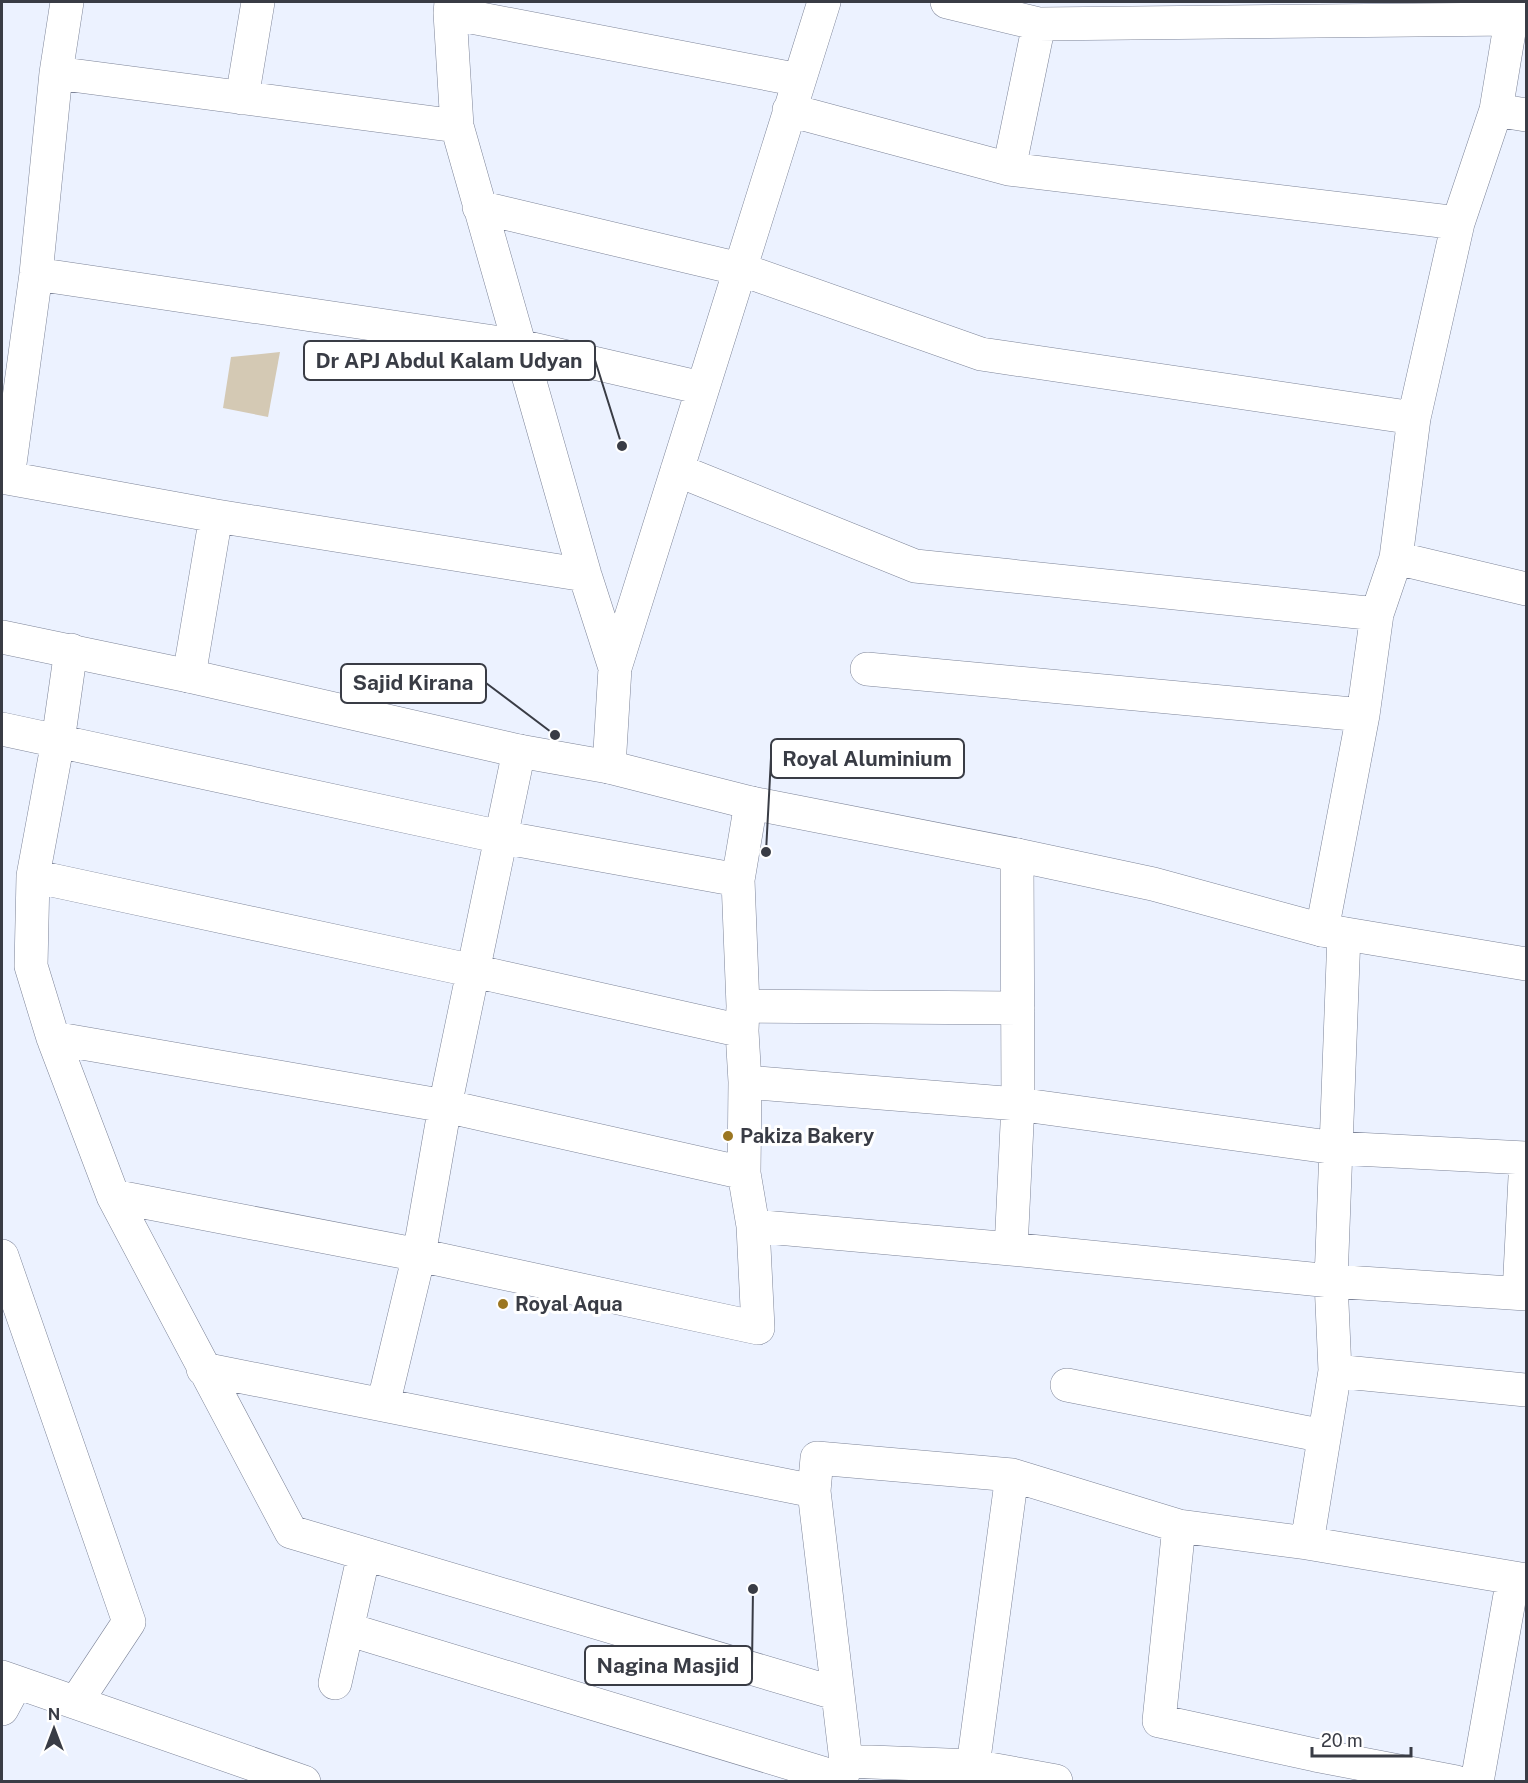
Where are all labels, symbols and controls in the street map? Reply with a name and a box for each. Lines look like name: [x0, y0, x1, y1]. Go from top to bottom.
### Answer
callout: Dr APJ Abdul Kalam Udyan: [304, 341, 595, 380]
text: Dr APJ Abdul Kalam Udyan: [315, 348, 583, 373]
callout: Sajid Kirana: [341, 664, 486, 703]
text: Sajid Kirana: [353, 670, 473, 695]
callout: Royal Aluminium: [771, 739, 964, 778]
text: Royal Aluminium: [782, 746, 952, 771]
place label: Pakiza Bakery: [740, 1124, 874, 1148]
marker: Pakiza Bakery: [721, 1129, 735, 1143]
place label: Royal Aqua: [515, 1292, 623, 1316]
marker: Royal Aqua: [496, 1297, 510, 1311]
callout: Nagina Masjid: [585, 1646, 752, 1685]
text: Nagina Masjid: [597, 1653, 739, 1678]
north arrow: [24, 1699, 84, 1759]
text: N: [48, 1705, 60, 1724]
scale bar: [1312, 1720, 1411, 1758]
text: 20 m: [1321, 1730, 1363, 1751]

